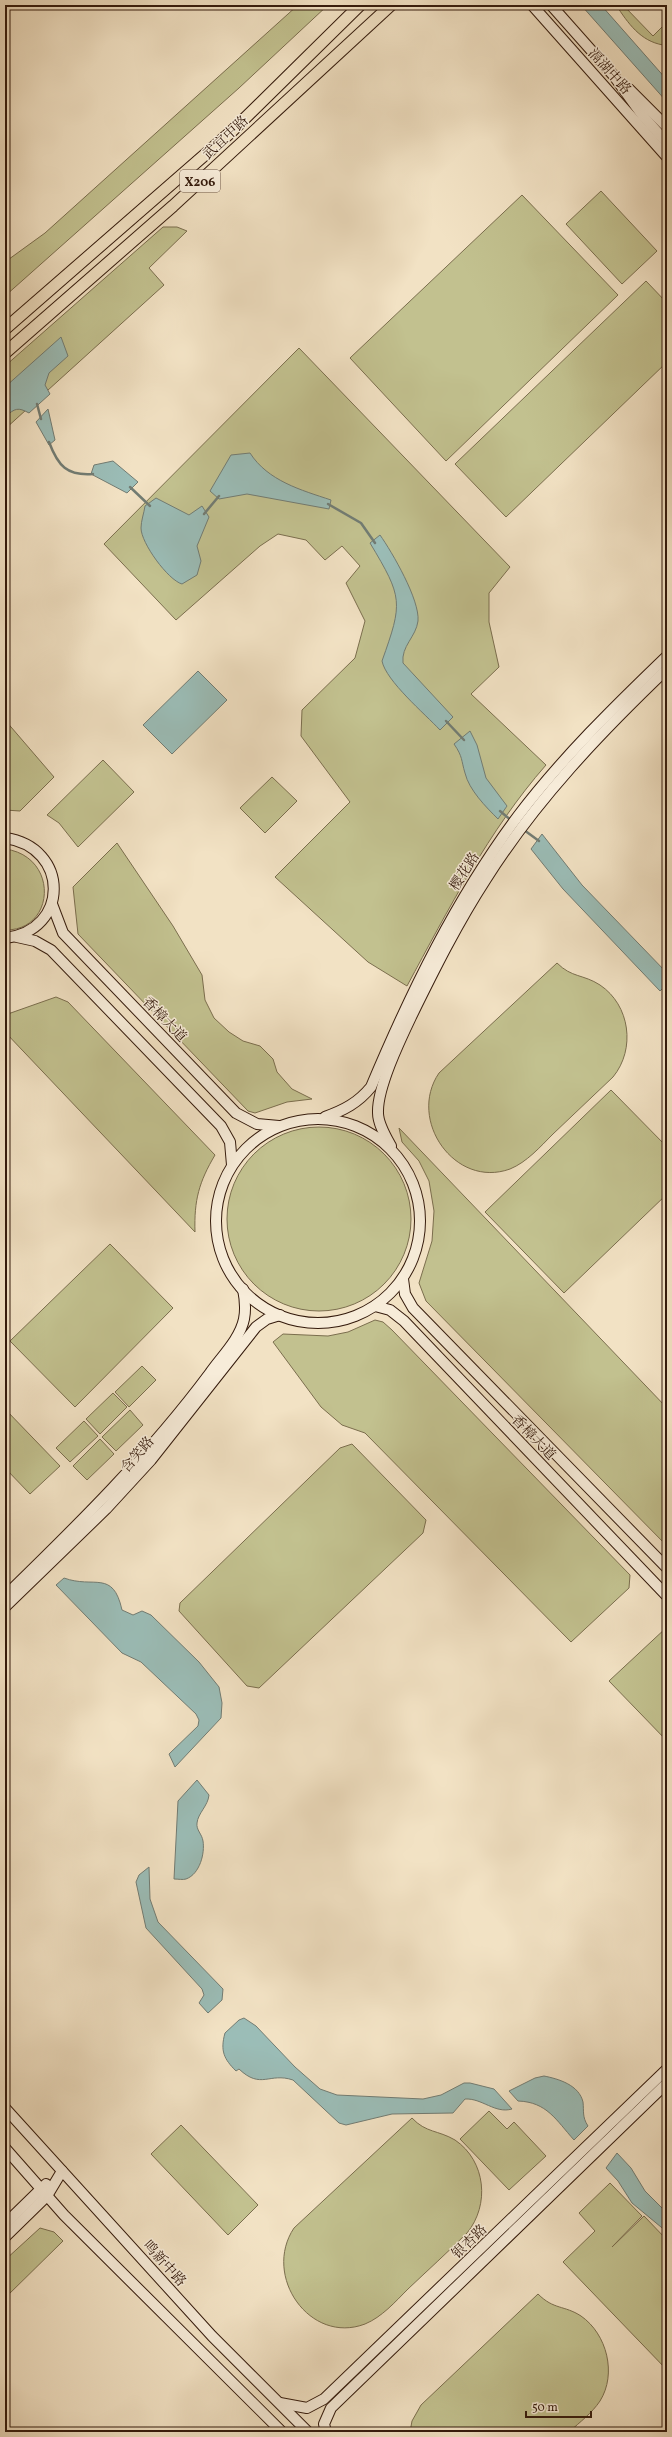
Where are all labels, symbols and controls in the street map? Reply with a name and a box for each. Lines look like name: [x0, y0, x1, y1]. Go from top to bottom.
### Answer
street label: 滆湖中路: [583, 45, 635, 99]
street label: 武宜中路: [199, 112, 253, 164]
road number: X206: [180, 170, 220, 192]
street label: 樱花路: [446, 849, 484, 895]
street label: 香樟大道: [138, 993, 190, 1047]
street label: 香樟大道: [507, 1411, 559, 1465]
street label: 含笑路: [117, 1433, 159, 1477]
street label: 银杏路: [448, 2221, 492, 2264]
street label: 鸣新中路: [138, 2237, 190, 2291]
scale bar: [526, 2393, 591, 2419]
text: 50 m: [532, 2400, 558, 2416]

